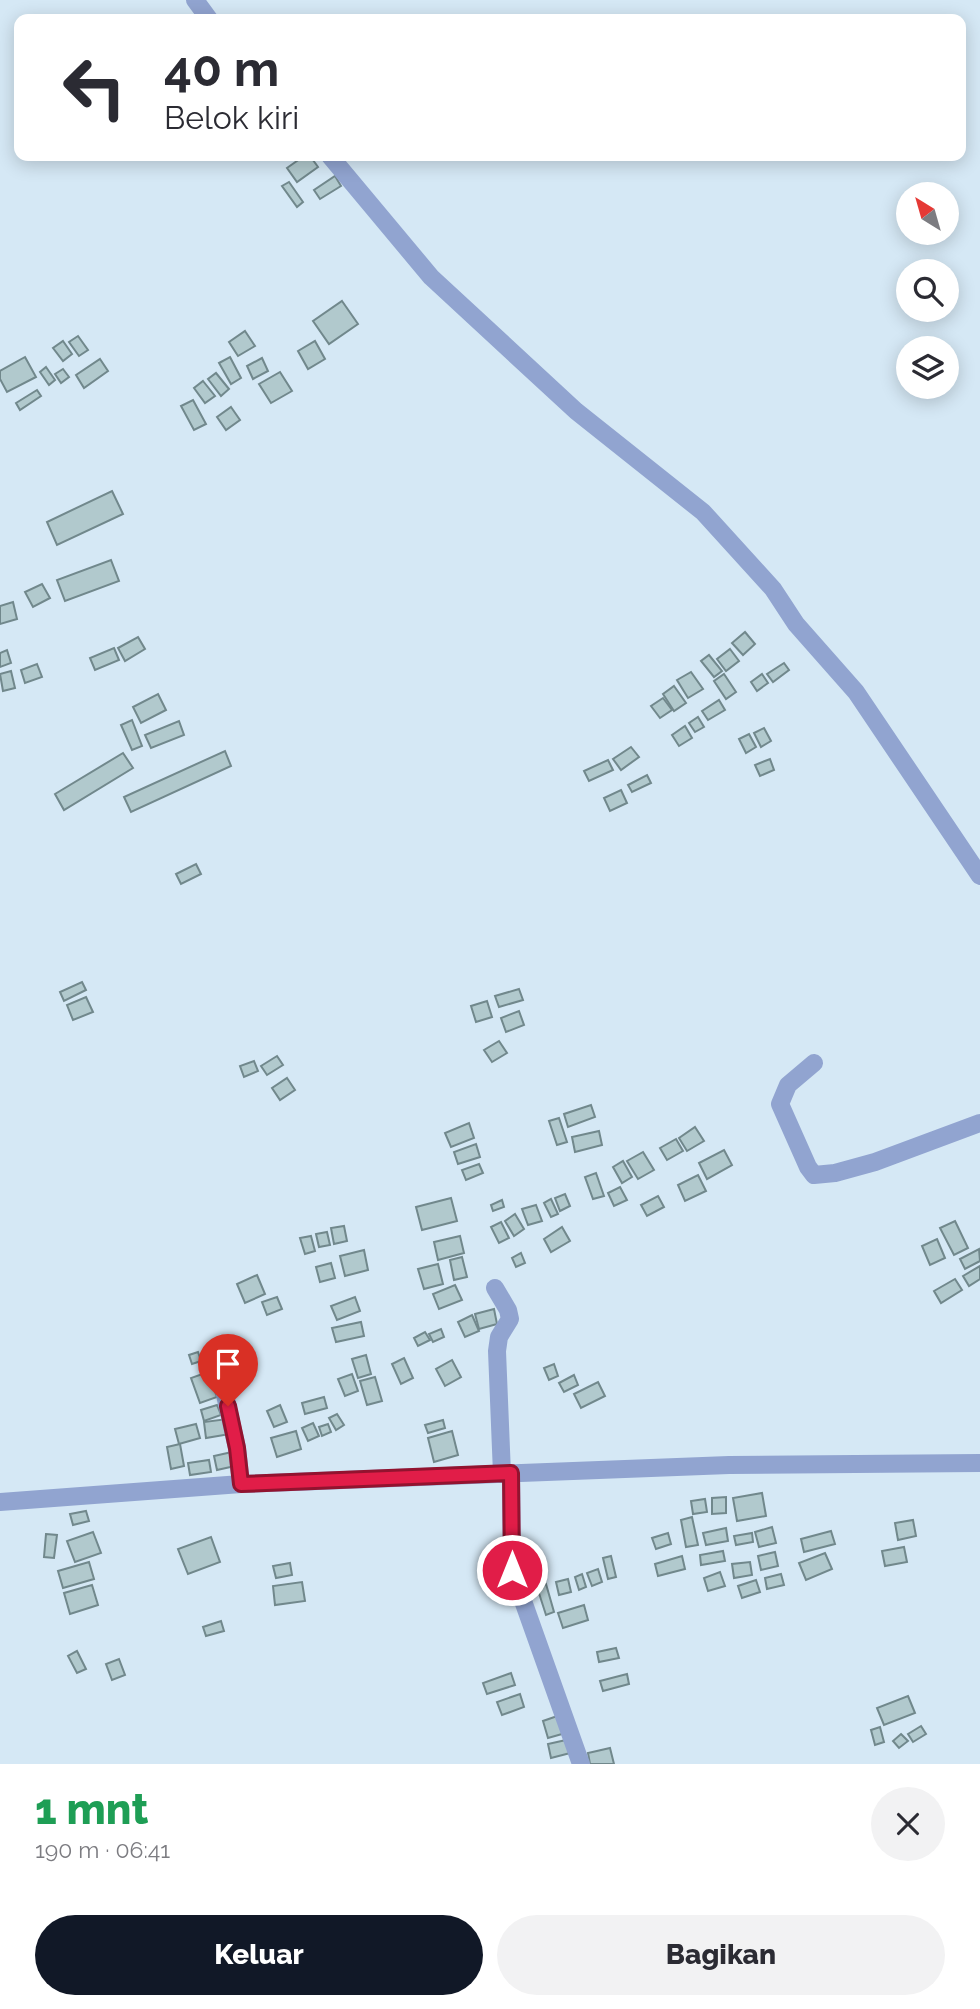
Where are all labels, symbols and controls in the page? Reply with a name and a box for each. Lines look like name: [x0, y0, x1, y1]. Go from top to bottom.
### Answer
text: 40 m: [164, 40, 279, 97]
icon: left: [49, 42, 140, 133]
text: Belok kiri: [164, 99, 299, 136]
north arrow: [896, 182, 959, 245]
map controls: [896, 182, 959, 399]
button: search: [896, 259, 959, 322]
button: layers: [896, 336, 959, 399]
pin: [198, 1334, 258, 1406]
icon: arrive: [209, 1345, 247, 1383]
position arrow: [475, 1533, 549, 1607]
text: 1 mnt: [35, 1785, 148, 1834]
button: close: [871, 1787, 945, 1861]
text: 190 m · 06:41: [35, 1836, 170, 1863]
button: Keluar: [35, 1915, 483, 1995]
button: Bagikan: [497, 1915, 945, 1995]

